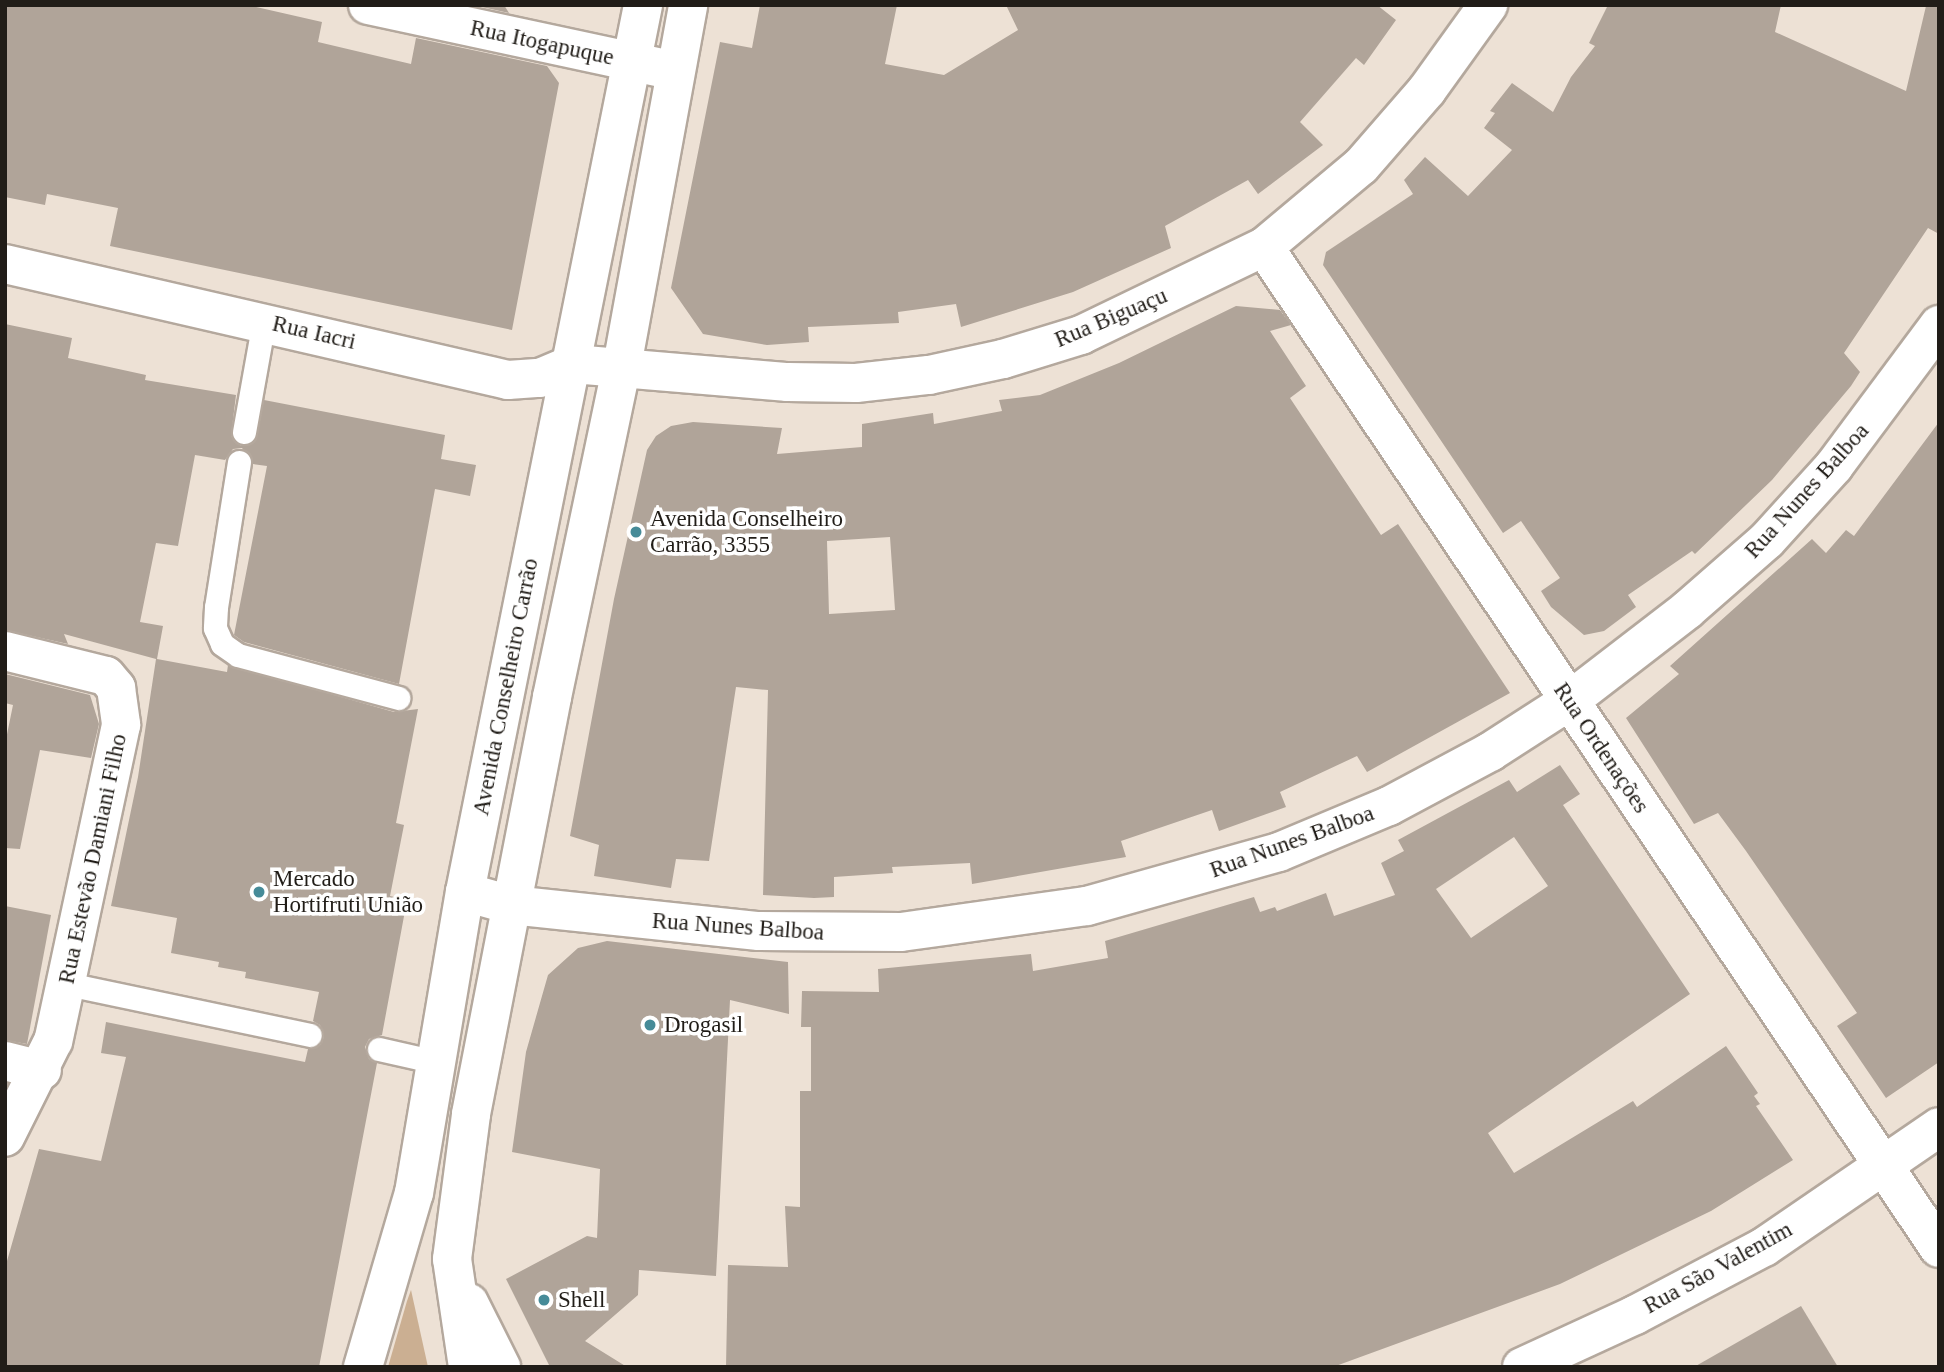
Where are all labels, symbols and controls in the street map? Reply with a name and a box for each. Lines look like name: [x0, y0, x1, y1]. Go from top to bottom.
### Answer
street label: Rua Itogapuque: [468, 14, 616, 72]
street label: Rua Biguaçu: [1051, 282, 1171, 354]
street label: Rua Iacri: [270, 310, 358, 356]
street label: Rua Nunes Balboa: [1739, 418, 1875, 564]
place label: Avenida Conselheiro Carrão, 3355: [650, 505, 843, 559]
marker: Avenida Conselheiro Carrão, 3355: [628, 524, 644, 540]
street label: Avenida Conselheiro Carrão: [468, 556, 544, 818]
street label: Rua Ordenações: [1547, 678, 1655, 818]
street label: Rua Estevão Damiani Filho: [53, 731, 133, 987]
street label: Rua Nunes Balboa: [1206, 800, 1378, 884]
place label: Mercado Hortifruti União: [273, 865, 423, 919]
marker: Mercado Hortifruti União: [251, 884, 267, 900]
street label: Rua Nunes Balboa: [651, 907, 825, 947]
place label: Drogasil: [664, 1011, 743, 1039]
marker: Drogasil: [642, 1017, 658, 1033]
street label: Rua São Valentim: [1639, 1216, 1797, 1320]
place label: Shell: [558, 1286, 605, 1314]
marker: Shell: [536, 1292, 552, 1308]

